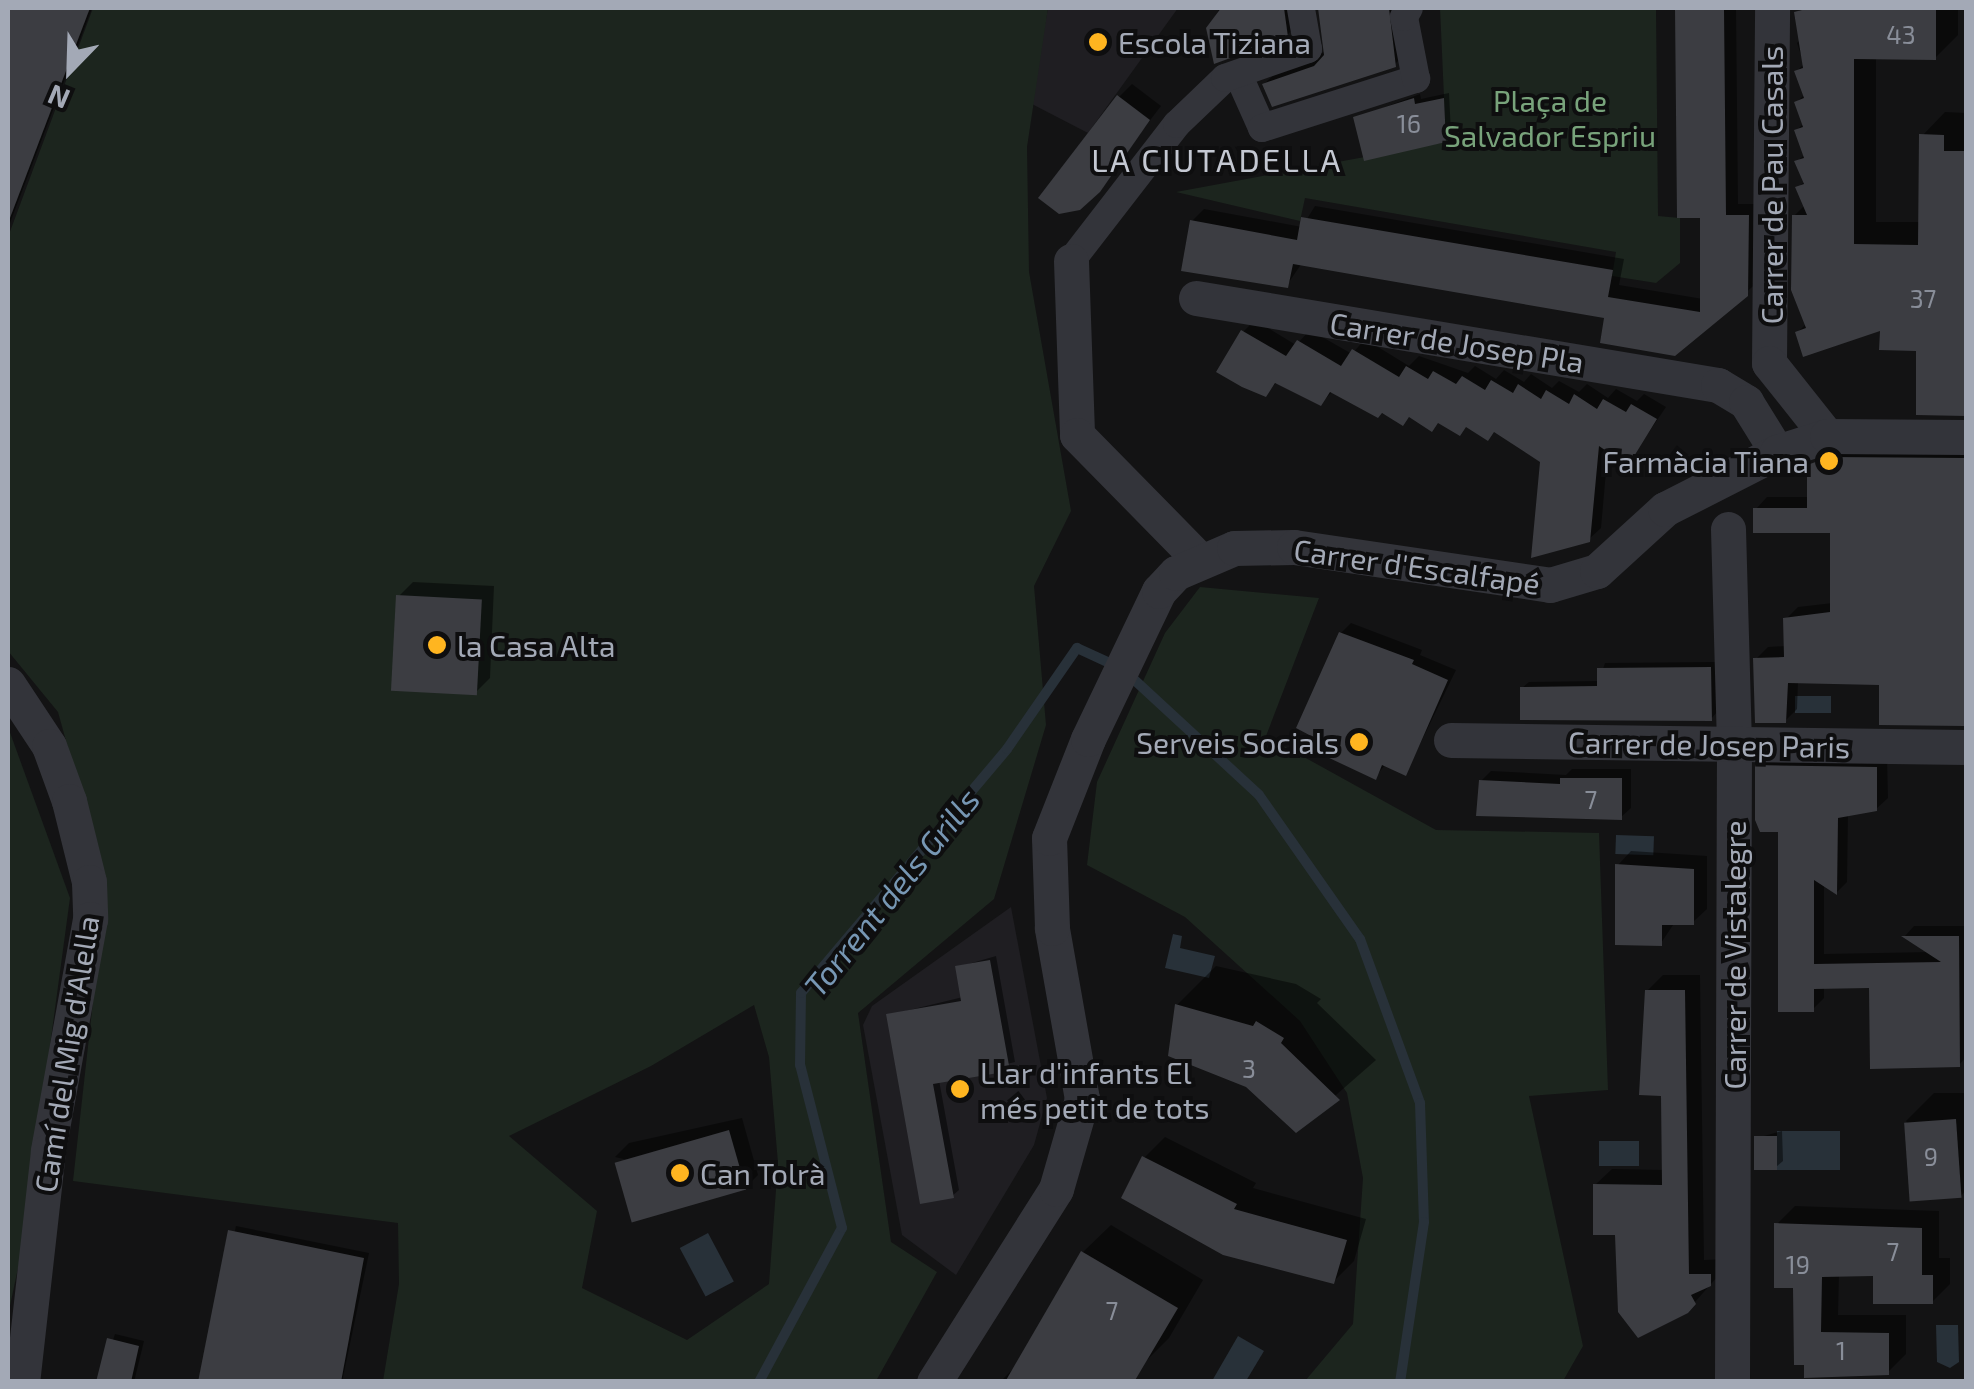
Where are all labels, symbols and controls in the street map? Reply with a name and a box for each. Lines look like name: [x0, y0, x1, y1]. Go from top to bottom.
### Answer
house number: 43: [1886, 19, 1916, 49]
north arrow: [20, 20, 120, 120]
place label: Escola Tiziana: [1118, 24, 1312, 60]
marker: Escola Tiziana: [1087, 31, 1109, 53]
street label: Carrer de Pau Casals: [1753, 45, 1789, 325]
text: N: [42, 78, 74, 117]
park label: Plaça de Salvador Espriu: [1444, 82, 1656, 152]
house number: 16: [1397, 108, 1421, 138]
district label: LA CIUTADELLA: [1091, 140, 1343, 178]
house number: 37: [1910, 283, 1936, 313]
street label: Carrer de Josep Pla: [1327, 304, 1587, 380]
place label: Farmàcia Tiana: [1602, 443, 1809, 479]
marker: Farmàcia Tiana: [1818, 450, 1840, 472]
street label: Carrer d'Escalfapé: [1291, 531, 1543, 601]
place label: la Casa Alta: [457, 627, 616, 663]
marker: la Casa Alta: [426, 634, 448, 656]
place label: Serveis Socials: [1136, 724, 1339, 760]
street label: Carrer de Josep Paris: [1567, 724, 1851, 764]
marker: Serveis Socials: [1348, 731, 1370, 753]
water label: Torrent dels Grills: [795, 780, 987, 1004]
house number: 7: [1585, 784, 1597, 814]
street label: Carrer de Vistalegre: [1716, 820, 1752, 1090]
street label: Camí del Mig d'Alella: [26, 913, 106, 1195]
house number: 3: [1242, 1053, 1256, 1083]
place label: Llar d'infants El més petit de tots: [980, 1054, 1210, 1124]
marker: Llar d'infants El més petit de tots: [949, 1078, 971, 1100]
house number: 9: [1924, 1141, 1938, 1171]
place label: Can Tolrà: [700, 1155, 826, 1191]
marker: Can Tolrà: [669, 1162, 691, 1184]
house number: 7: [1887, 1236, 1899, 1266]
house number: 19: [1786, 1249, 1810, 1279]
house number: 7: [1106, 1295, 1118, 1325]
house number: 1: [1836, 1335, 1846, 1365]

